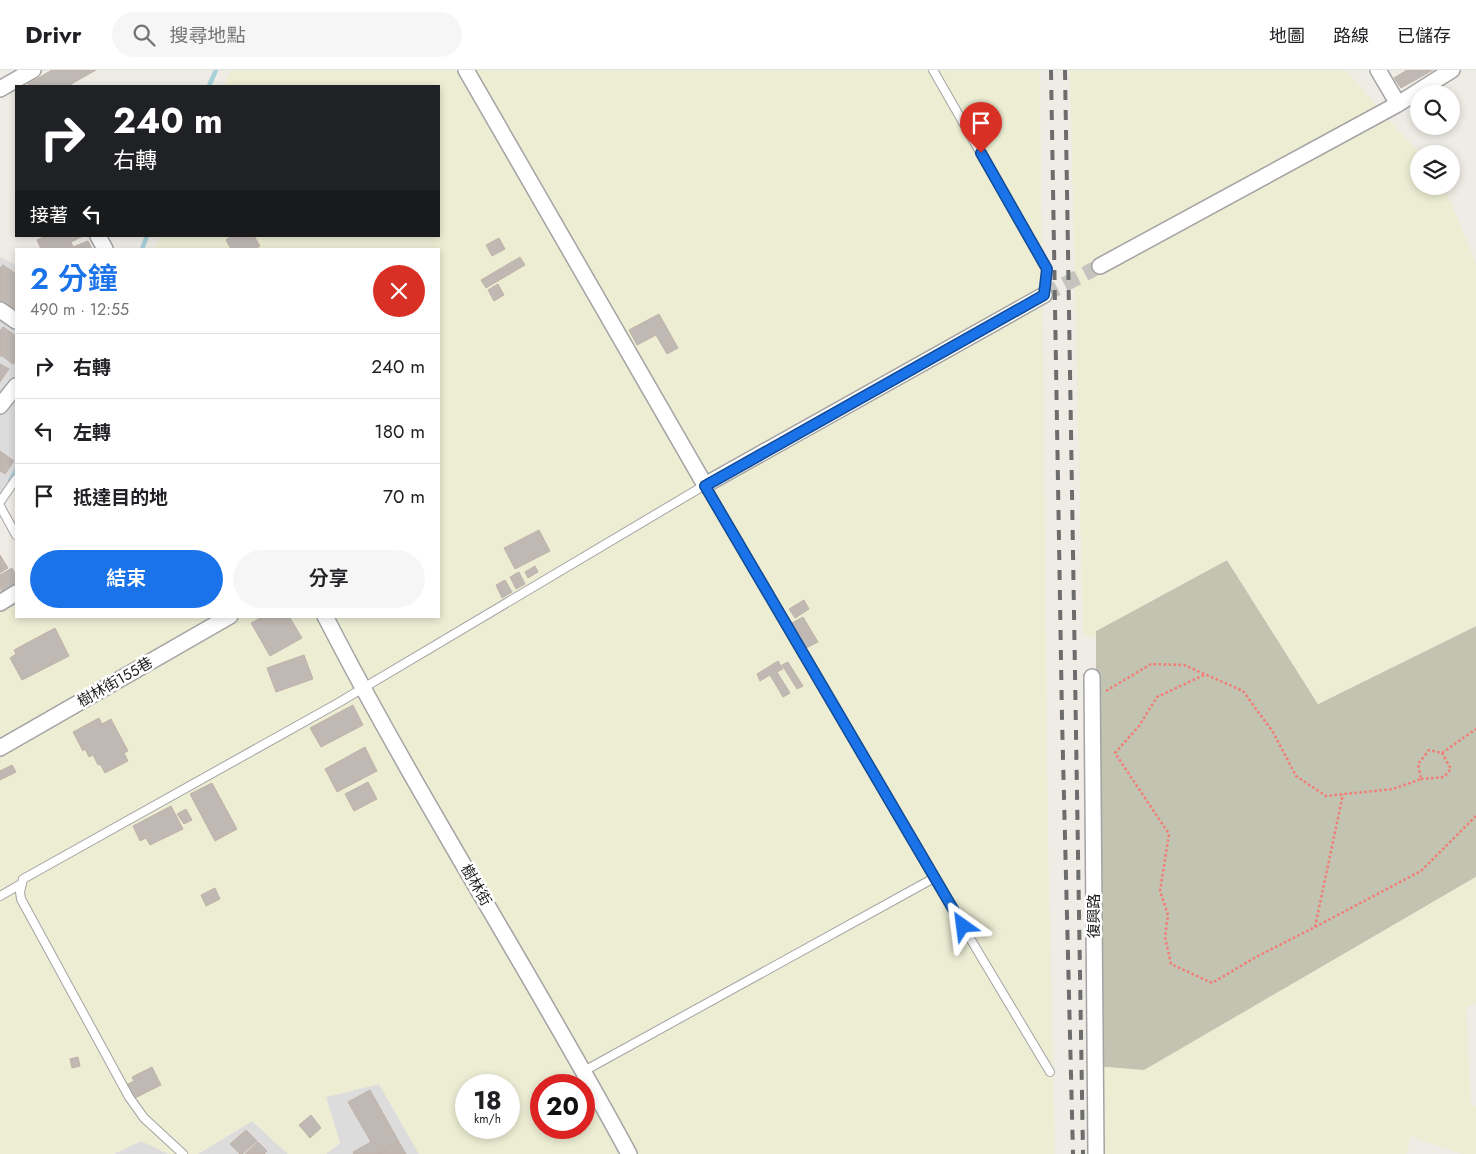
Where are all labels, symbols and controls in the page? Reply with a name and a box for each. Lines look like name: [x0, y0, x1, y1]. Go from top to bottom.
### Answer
search box: [112, 12, 462, 57]
text: Drivr: [25, 17, 82, 52]
icon: search: [130, 21, 158, 49]
text: 搜尋地點: [170, 22, 246, 49]
text: 地圖: [1269, 23, 1305, 49]
text: 路線: [1333, 23, 1369, 49]
text: 已儲存: [1397, 23, 1451, 49]
map controls: [1410, 85, 1460, 195]
button: search: [1410, 85, 1460, 135]
text: 240 m: [113, 96, 223, 146]
pin: [960, 102, 1002, 153]
icon: right: [30, 105, 95, 170]
icon: arrive: [967, 109, 995, 137]
text: 右轉: [113, 144, 157, 176]
button: layers: [1410, 145, 1460, 195]
icon: left: [78, 200, 106, 228]
text: 接著: [30, 202, 68, 229]
text: 2 分鐘: [30, 257, 118, 300]
button: close: [373, 265, 425, 317]
text: 490 m · 12:55: [30, 298, 129, 321]
icon: right: [30, 352, 58, 380]
text: 240 m: [371, 353, 425, 380]
text: 右轉: [73, 354, 111, 381]
icon: left: [30, 417, 58, 445]
text: 180 m: [374, 418, 425, 445]
text: 左轉: [73, 419, 111, 446]
icon: arrive: [30, 482, 58, 510]
text: 70 m: [383, 483, 425, 510]
text: 抵達目的地: [73, 484, 168, 511]
button: 結束: [30, 550, 223, 608]
button: 分享: [233, 550, 425, 608]
street label: 樹林街155巷: [73, 652, 157, 712]
street label: 樹林街: [455, 860, 497, 910]
street label: 復興路: [1083, 893, 1105, 939]
position arrow: [936, 899, 988, 951]
speed limit sign: 20: [530, 1074, 595, 1139]
text: 18: [473, 1082, 502, 1118]
text: km/h: [474, 1110, 501, 1128]

